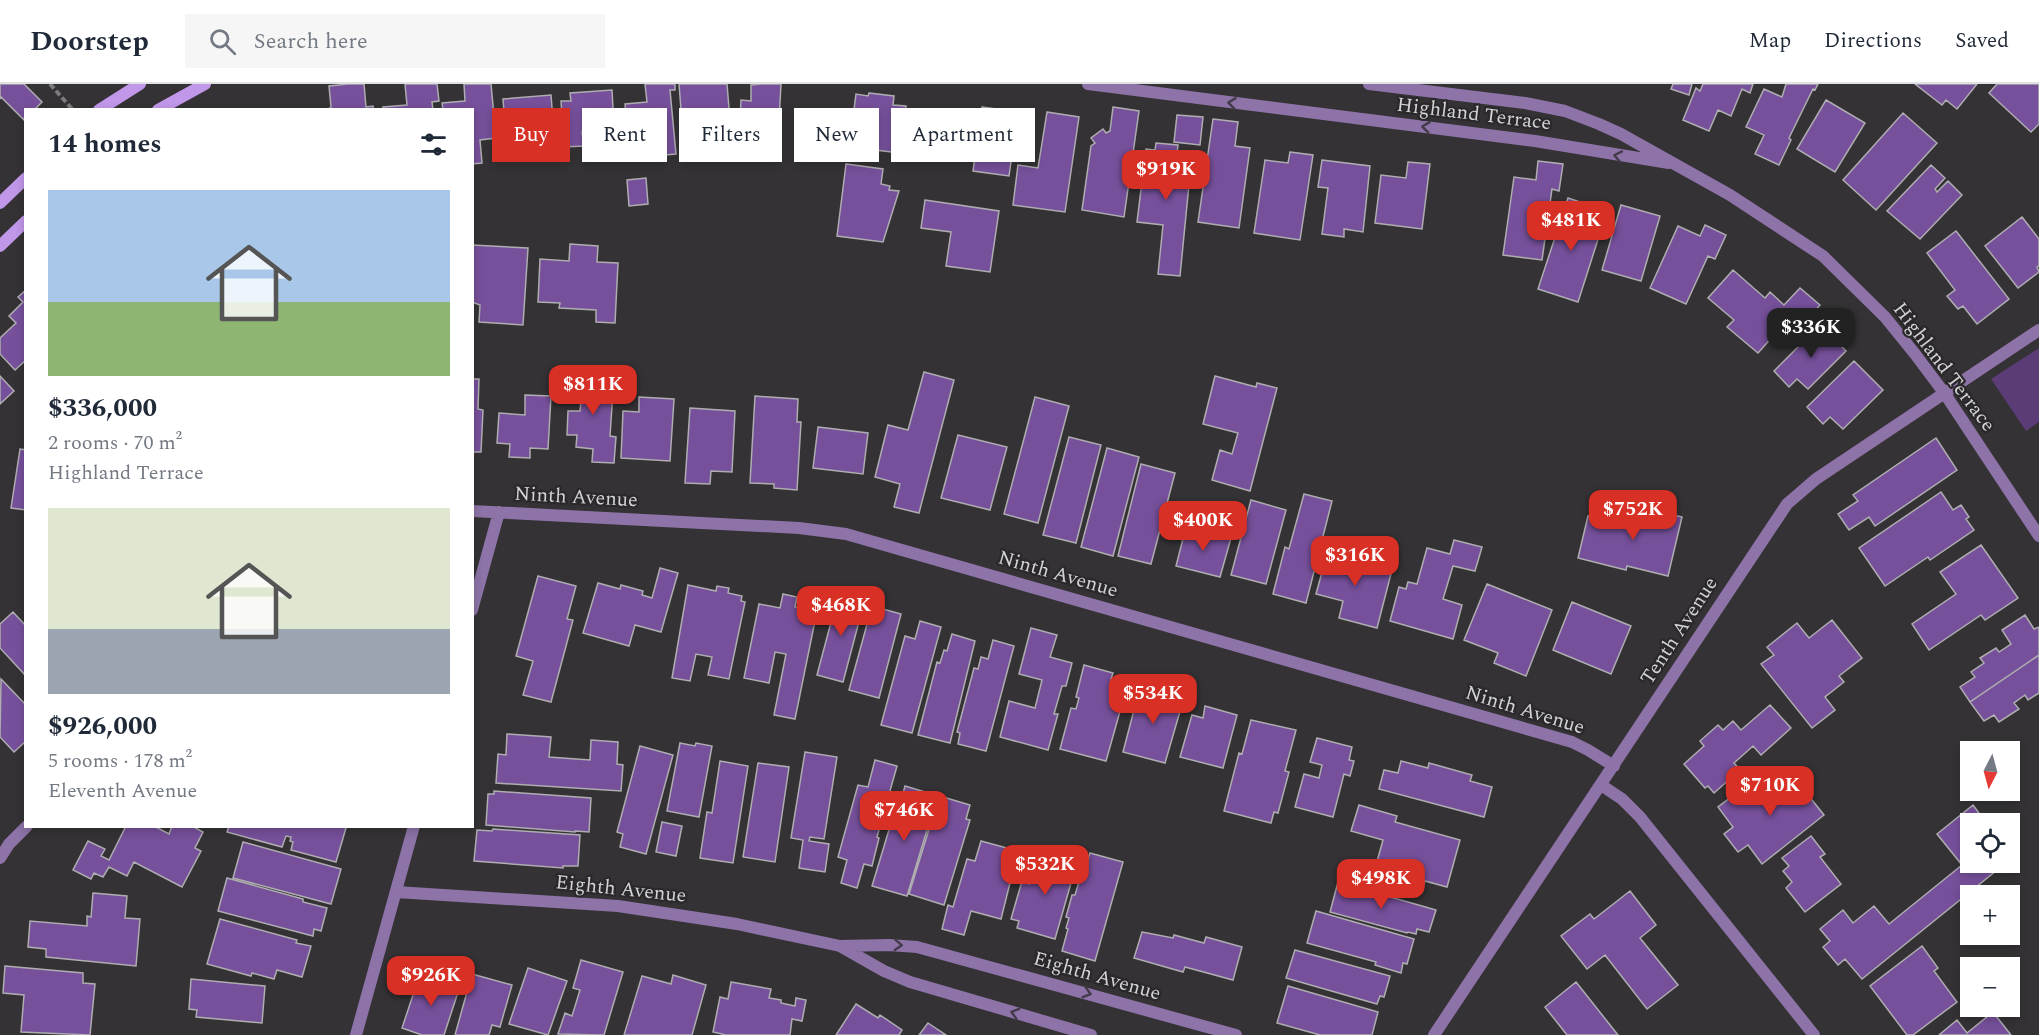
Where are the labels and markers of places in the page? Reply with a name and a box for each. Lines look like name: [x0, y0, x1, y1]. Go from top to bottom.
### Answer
pin: $919K: [1124, 150, 1208, 201]
pin: $481K: [1529, 201, 1613, 252]
pin: $336K: [1769, 308, 1853, 359]
pin: $811K: [551, 365, 635, 416]
pin: $752K: [1591, 490, 1675, 541]
pin: $400K: [1161, 501, 1245, 552]
pin: $316K: [1313, 536, 1397, 587]
pin: $468K: [799, 586, 883, 637]
pin: $534K: [1111, 674, 1195, 725]
pin: $710K: [1728, 766, 1812, 817]
pin: $746K: [862, 791, 946, 842]
pin: $532K: [1003, 845, 1087, 896]
pin: $498K: [1339, 859, 1423, 910]
pin: $926K: [389, 956, 473, 1007]

